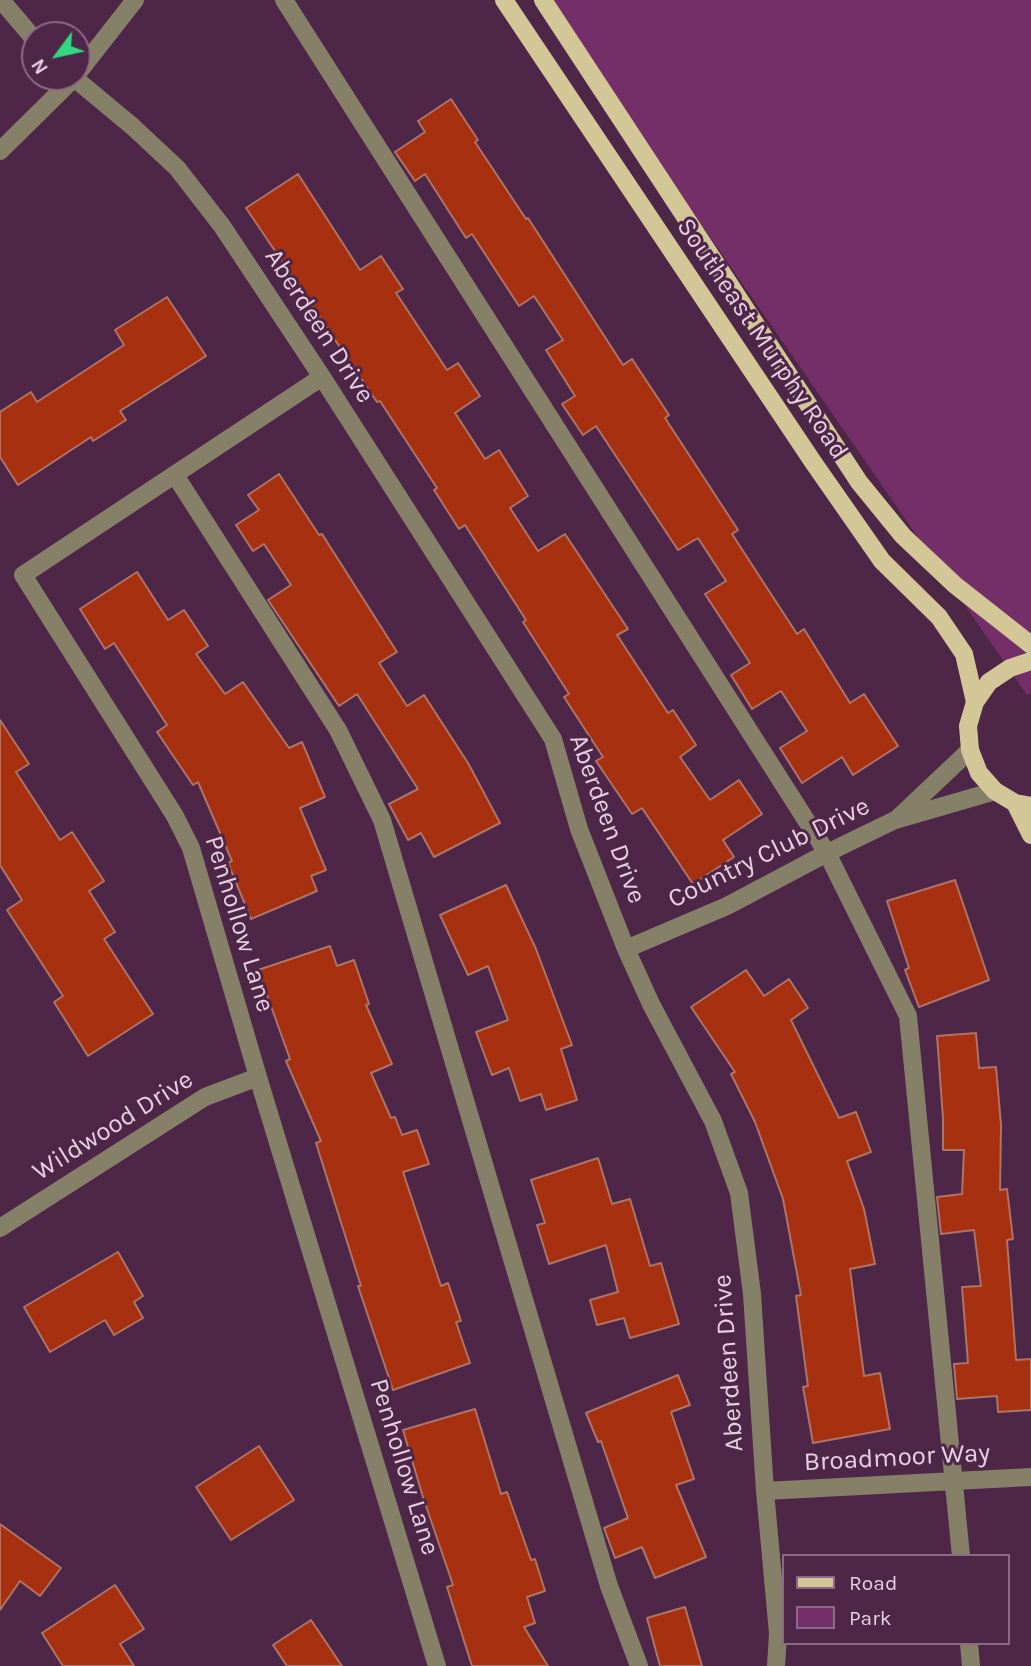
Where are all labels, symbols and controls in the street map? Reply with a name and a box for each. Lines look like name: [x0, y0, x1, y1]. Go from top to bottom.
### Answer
north arrow: [21, 21, 91, 91]
text: N: [27, 55, 53, 78]
street label: Southeast Murphy Road: [669, 212, 855, 466]
street label: Aberdeen Drive: [258, 243, 380, 409]
street label: Aberdeen Drive: [562, 730, 652, 908]
street label: Country Club Drive: [663, 791, 875, 915]
street label: Penhollow Lane: [197, 832, 281, 1016]
street label: Wildwood Drive: [27, 1064, 199, 1188]
street label: Aberdeen Drive: [707, 1273, 751, 1453]
street label: Penhollow Lane: [362, 1375, 446, 1559]
street label: Broadmoor Way: [803, 1438, 991, 1478]
legend: [782, 1554, 1010, 1645]
text: Road: [849, 1571, 897, 1595]
text: Park: [849, 1606, 892, 1630]

